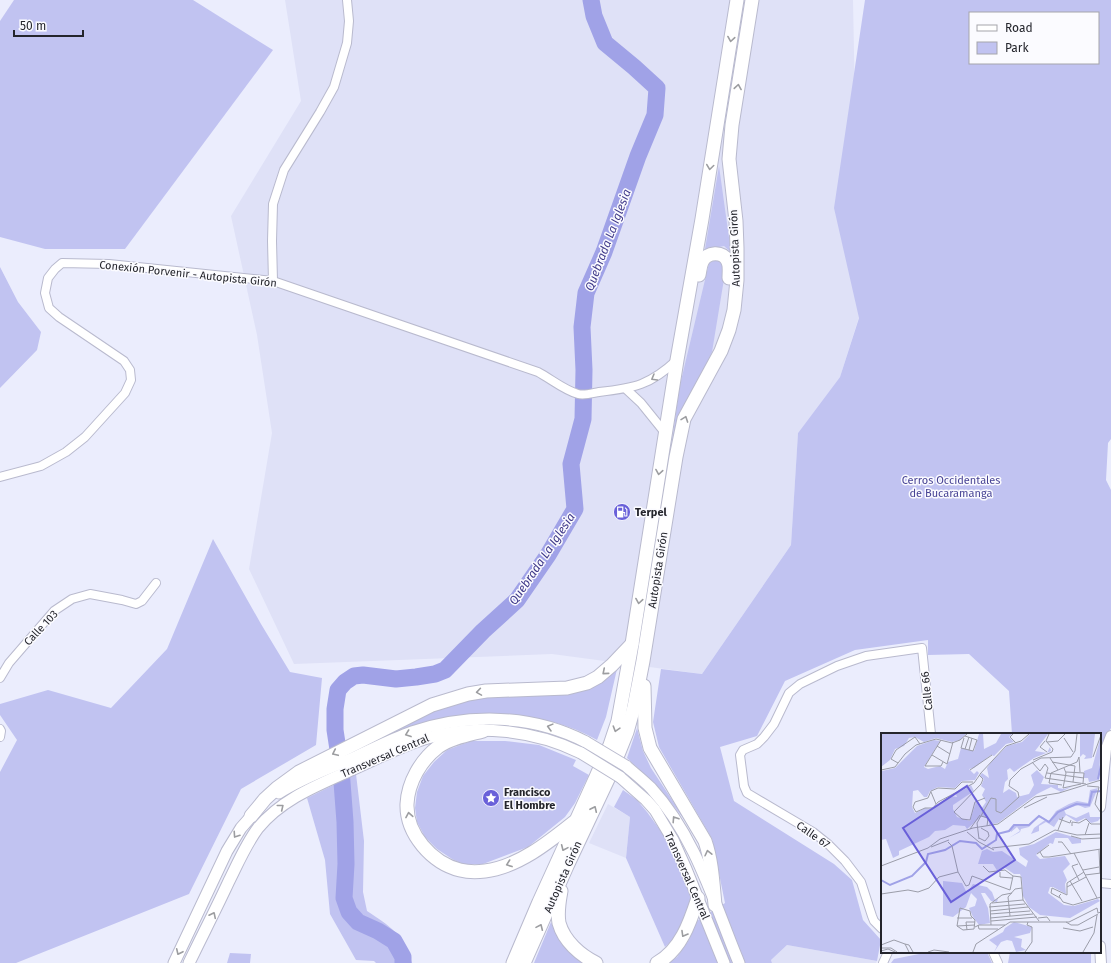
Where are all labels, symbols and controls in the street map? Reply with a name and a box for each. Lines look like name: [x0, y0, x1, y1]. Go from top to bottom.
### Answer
scale bar: [14, 12, 83, 38]
legend: [969, 12, 1099, 64]
text: 50 m: [20, 19, 46, 33]
text: Road: [1005, 21, 1033, 35]
one-way arrow: [727, 35, 736, 42]
text: Park: [1005, 41, 1029, 55]
one-way arrow: [733, 84, 742, 90]
one-way arrow: [707, 164, 715, 170]
water label: Quebrada La Iglesia: [582, 187, 634, 293]
street label: Autopista Girón: [727, 209, 743, 287]
street label: Conexión Porvenir - Autopista Girón: [99, 258, 277, 290]
one-way arrow: [651, 374, 658, 381]
one-way arrow: [680, 415, 689, 422]
one-way arrow: [656, 469, 664, 475]
park label: Cerros Occidentales de Bucaramanga: [902, 474, 1000, 500]
fuel station icon: Terpel: [612, 502, 632, 522]
place label: Terpel: [635, 506, 667, 519]
water label: Quebrada La Iglesia: [506, 510, 578, 608]
street label: Autopista Girón: [646, 531, 670, 609]
one-way arrow: [635, 598, 644, 604]
street label: Calle 103: [21, 608, 61, 648]
one-way arrow: [602, 667, 609, 674]
street label: Calle 66: [918, 671, 936, 711]
one-way arrow: [476, 687, 482, 696]
one-way arrow: [547, 724, 553, 732]
one-way arrow: [612, 725, 621, 732]
one-way arrow: [405, 729, 412, 737]
street label: Transversal Central: [339, 732, 431, 780]
inset map: [881, 733, 1101, 953]
one-way arrow: [332, 748, 340, 756]
place label: Francisco El Hombre: [504, 786, 555, 812]
place icon: Francisco El Hombre: [481, 788, 501, 808]
one-way arrow: [276, 804, 283, 811]
one-way arrow: [589, 806, 597, 813]
one-way arrow: [405, 811, 413, 818]
one-way arrow: [672, 817, 679, 824]
street label: Calle 67: [794, 819, 832, 851]
street label: Transversal Central: [662, 830, 712, 922]
one-way arrow: [234, 831, 241, 838]
street label: Autopista Girón: [541, 839, 585, 915]
one-way arrow: [561, 843, 569, 851]
one-way arrow: [705, 849, 713, 856]
one-way arrow: [506, 859, 513, 867]
one-way arrow: [208, 912, 215, 920]
one-way arrow: [535, 924, 543, 932]
one-way arrow: [681, 930, 688, 937]
one-way arrow: [176, 947, 184, 955]

